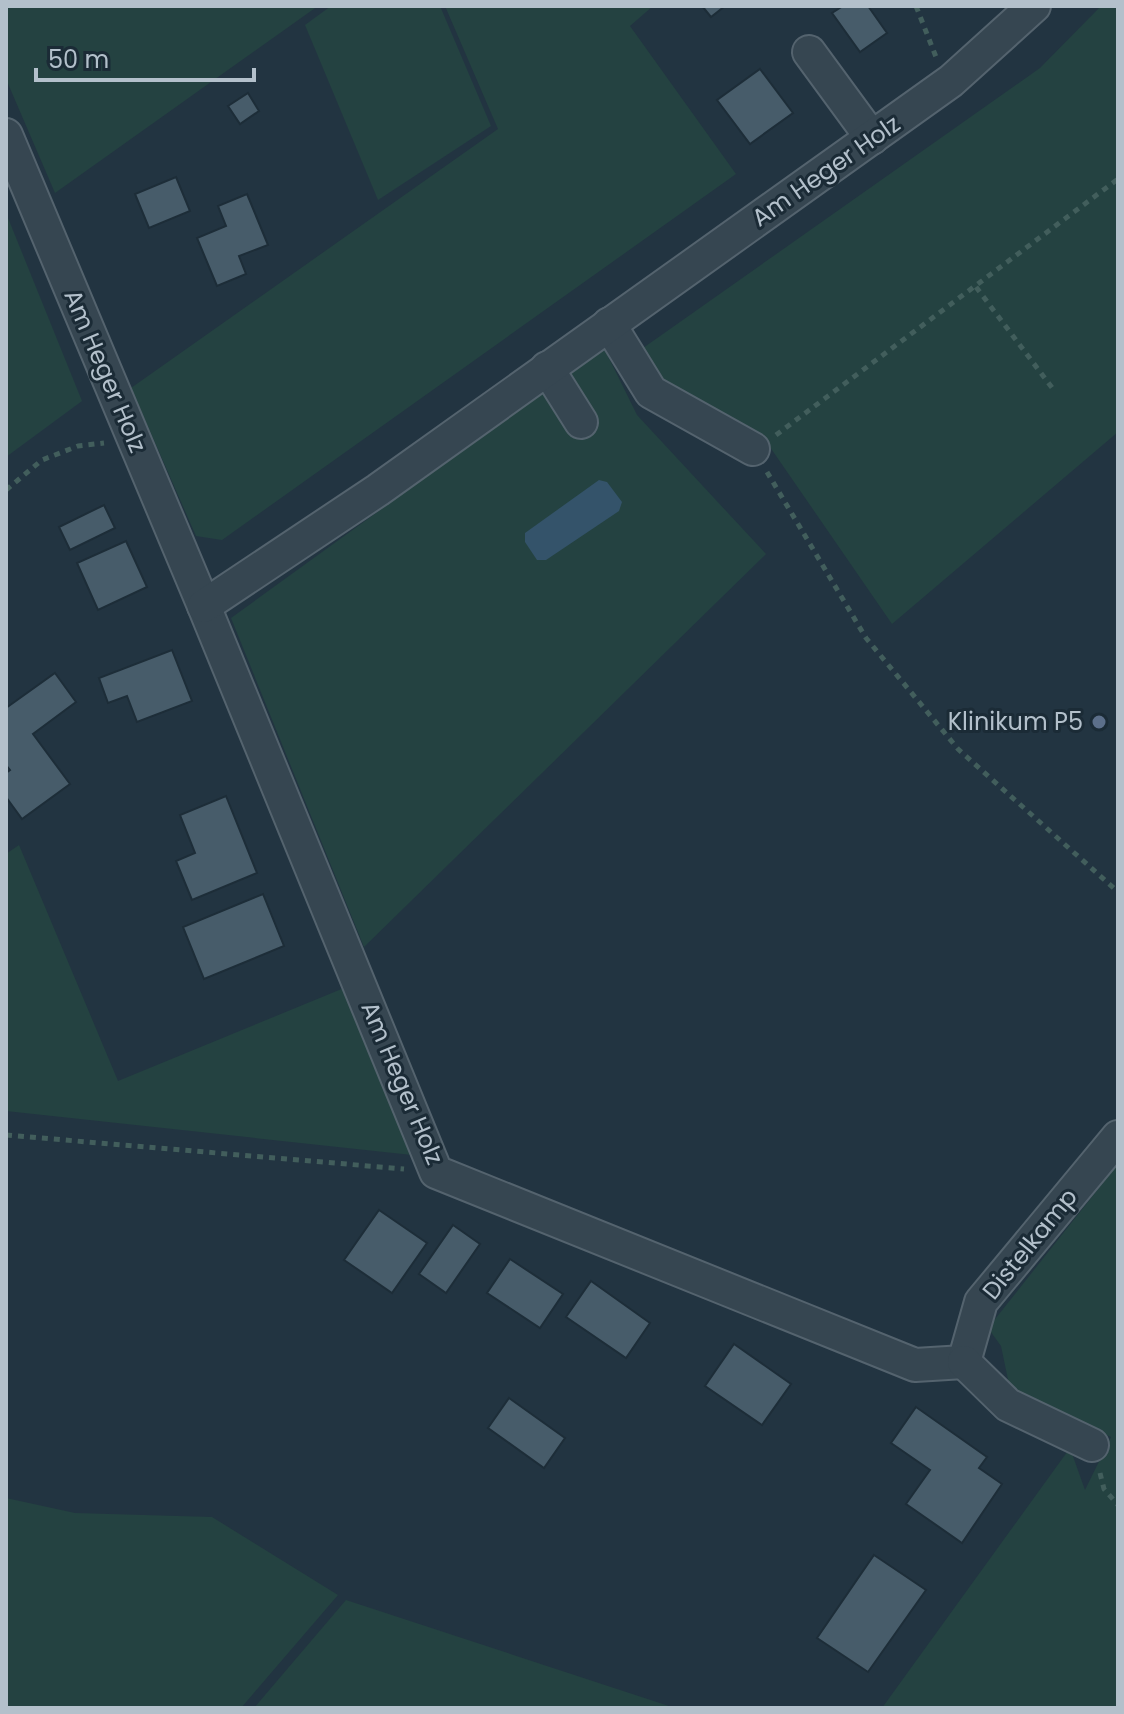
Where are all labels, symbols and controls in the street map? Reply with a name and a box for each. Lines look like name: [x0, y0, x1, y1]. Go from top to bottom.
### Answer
scale bar: [36, 32, 254, 82]
text: 50 m: [48, 43, 109, 76]
street label: Am Heger Holz: [745, 107, 906, 234]
street label: Am Heger Holz: [56, 284, 155, 457]
place label: Klinikum P5: [948, 705, 1083, 738]
marker: Klinikum P5: [1090, 713, 1108, 731]
street label: Am Heger Holz: [353, 996, 452, 1169]
street label: Distelkamp: [974, 1181, 1085, 1306]

